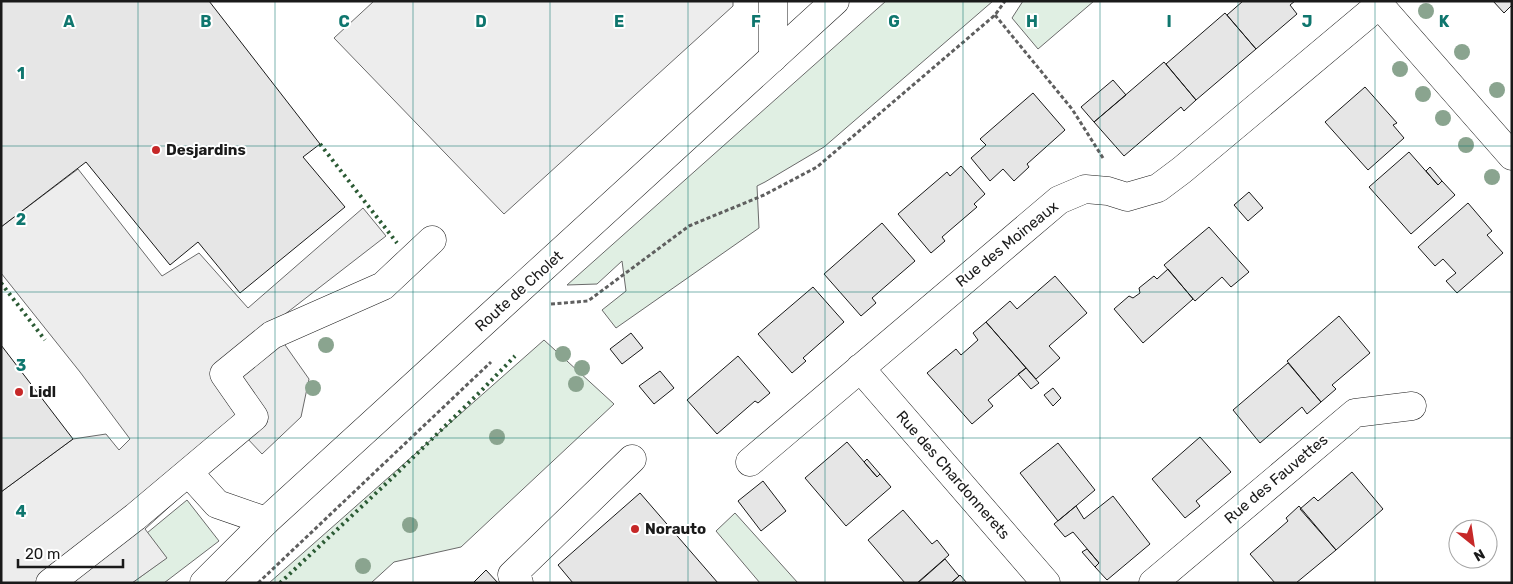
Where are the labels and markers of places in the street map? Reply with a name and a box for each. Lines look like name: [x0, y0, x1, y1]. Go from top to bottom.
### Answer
place label: Desjardins: [166, 141, 246, 159]
marker: Desjardins: [150, 144, 162, 156]
place label: Lidl: [29, 383, 56, 401]
marker: Lidl: [13, 386, 25, 398]
place label: Norauto: [645, 520, 706, 538]
marker: Norauto: [629, 523, 641, 535]

